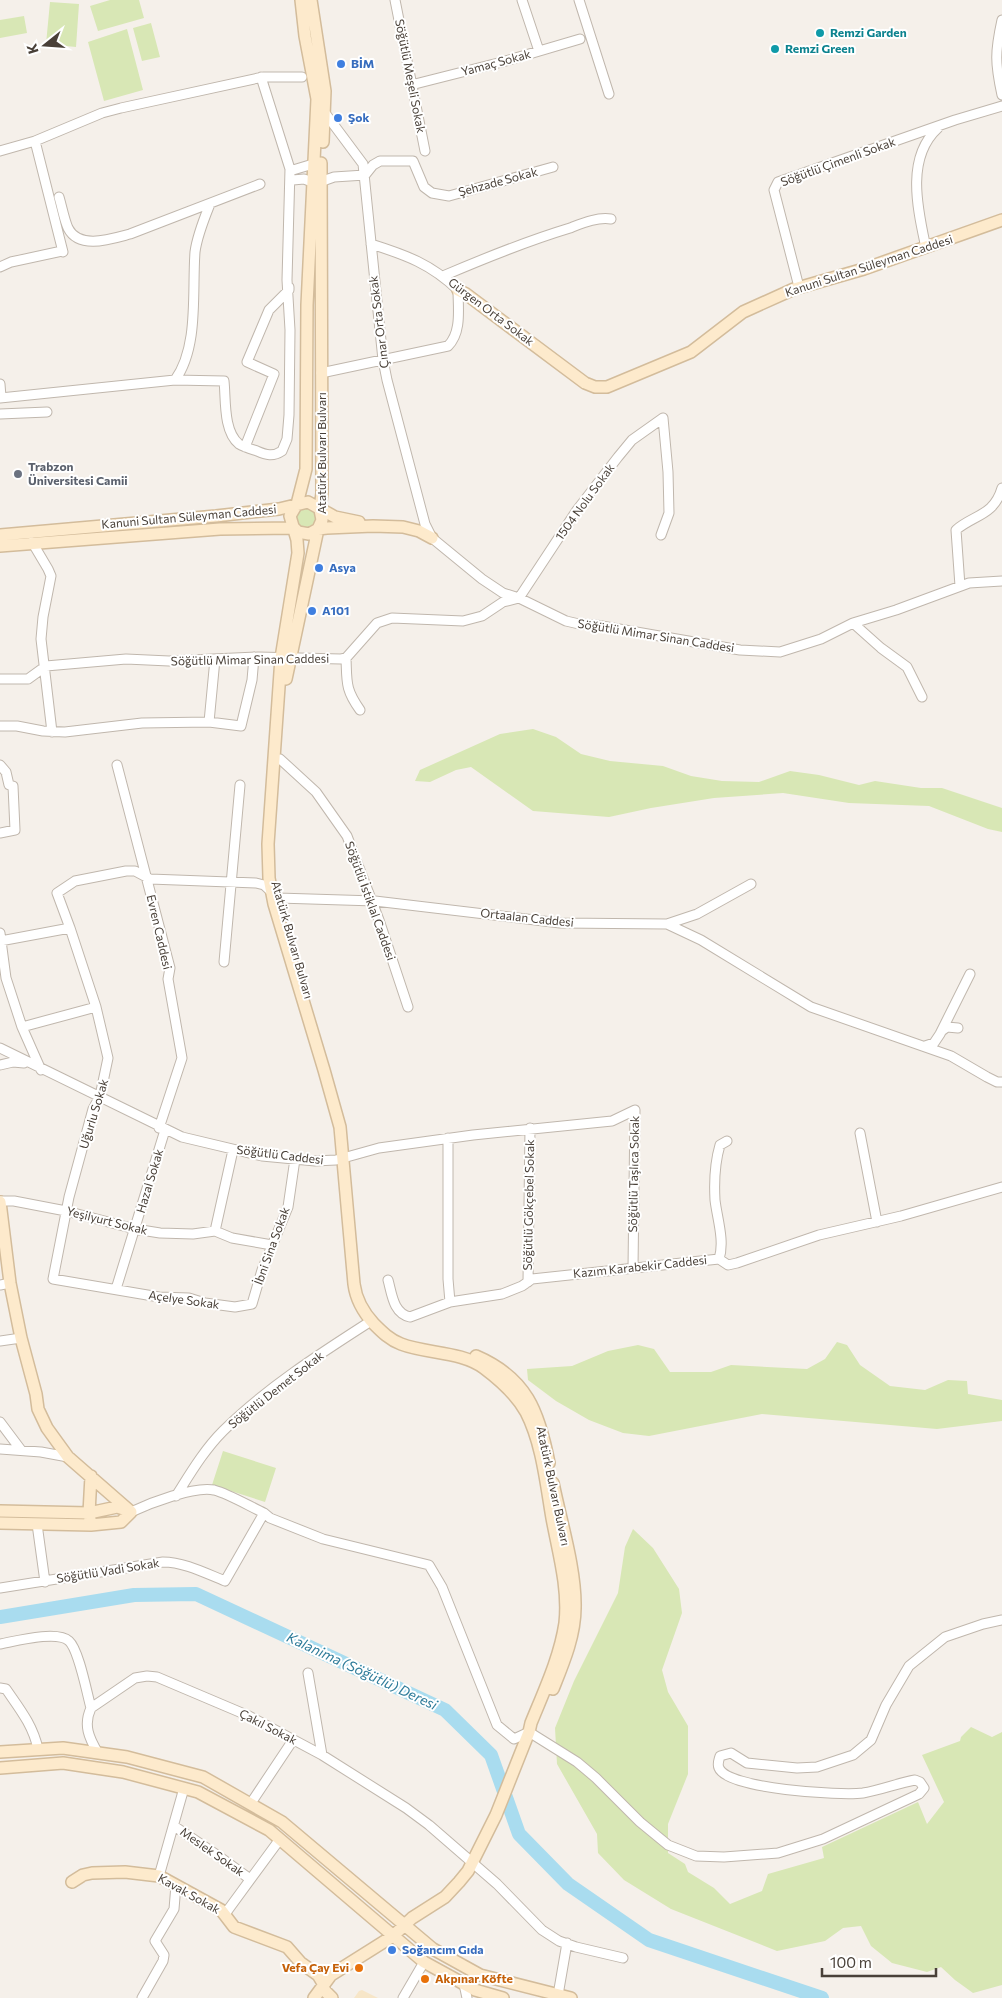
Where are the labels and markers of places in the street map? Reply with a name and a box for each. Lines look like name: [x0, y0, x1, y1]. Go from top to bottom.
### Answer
place label: Remzi Garden: [830, 25, 907, 39]
marker: Remzi Garden: [814, 27, 826, 39]
place label: Remzi Green: [785, 41, 855, 55]
marker: Remzi Green: [769, 43, 781, 55]
place label: BİM: [351, 56, 374, 70]
marker: BİM: [335, 58, 347, 70]
place label: Şok: [348, 110, 369, 124]
marker: Şok: [332, 112, 344, 124]
place label: Trabzon Üniversitesi Camii: [28, 459, 128, 487]
marker: Trabzon Üniversitesi Camii: [12, 468, 24, 480]
place label: Asya: [329, 560, 356, 574]
marker: Asya: [313, 562, 325, 574]
place label: A101: [322, 603, 349, 617]
marker: A101: [306, 605, 318, 617]
place label: Soğancım Gıda: [402, 1942, 484, 1956]
marker: Soğancım Gıda: [386, 1944, 398, 1956]
place label: Vefa Çay Evi: [282, 1960, 349, 1974]
marker: Vefa Çay Evi: [353, 1962, 365, 1974]
place label: Akpınar Köfte: [435, 1971, 513, 1985]
marker: Akpınar Köfte: [419, 1973, 431, 1985]

